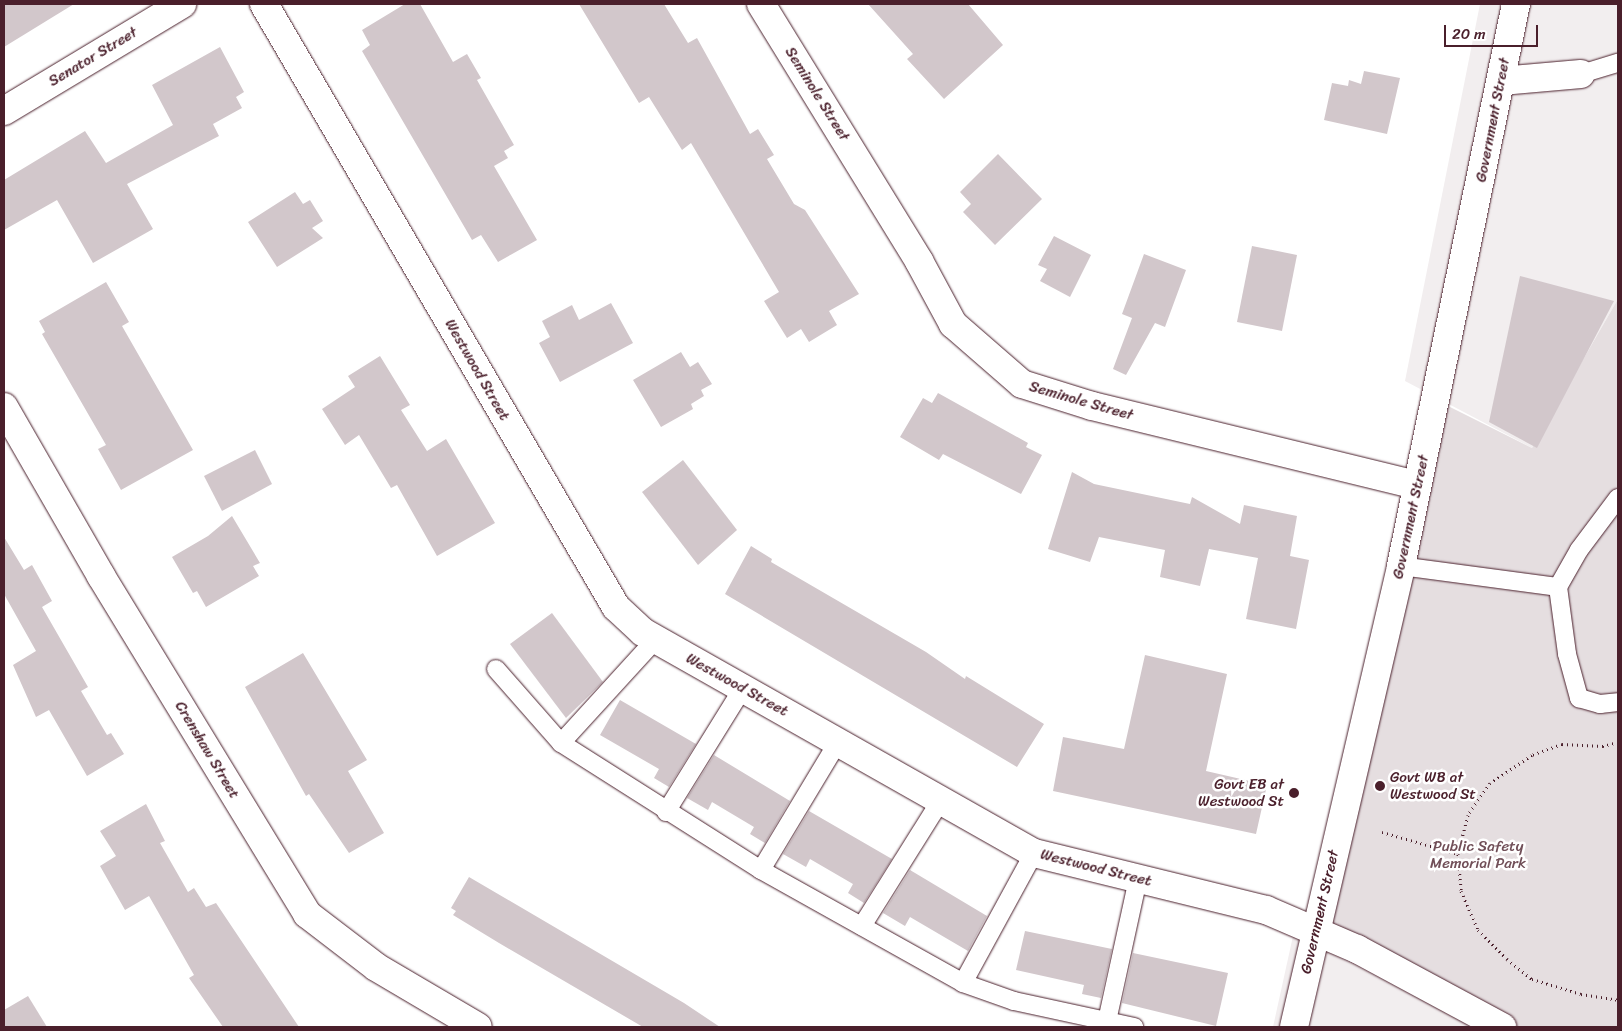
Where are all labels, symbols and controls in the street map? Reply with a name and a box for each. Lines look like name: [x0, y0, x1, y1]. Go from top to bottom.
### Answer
scale bar: [1447, 15, 1541, 47]
text: 20 m: [1452, 21, 1486, 47]
street label: Senator Street: [45, 23, 141, 91]
street label: Seminole Street: [781, 44, 853, 144]
street label: Government Street: [1472, 56, 1514, 184]
street label: Westwood Street: [441, 316, 513, 424]
street label: Seminole Street: [1027, 377, 1135, 425]
street label: Government Street: [1389, 453, 1433, 581]
street label: Westwood Street: [683, 650, 791, 720]
street label: Crenshaw Street: [171, 698, 243, 802]
place label: Govt WB at Westwood St: [1390, 768, 1476, 803]
place label: Govt EB at Westwood St: [1198, 775, 1284, 810]
marker: Govt WB at Westwood St: [1374, 780, 1386, 792]
marker: Govt EB at Westwood St: [1288, 787, 1300, 799]
park label: Public Safety Memorial Park: [1430, 837, 1526, 872]
street label: Westwood Street: [1039, 846, 1153, 890]
street label: Government Street: [1297, 848, 1343, 976]

